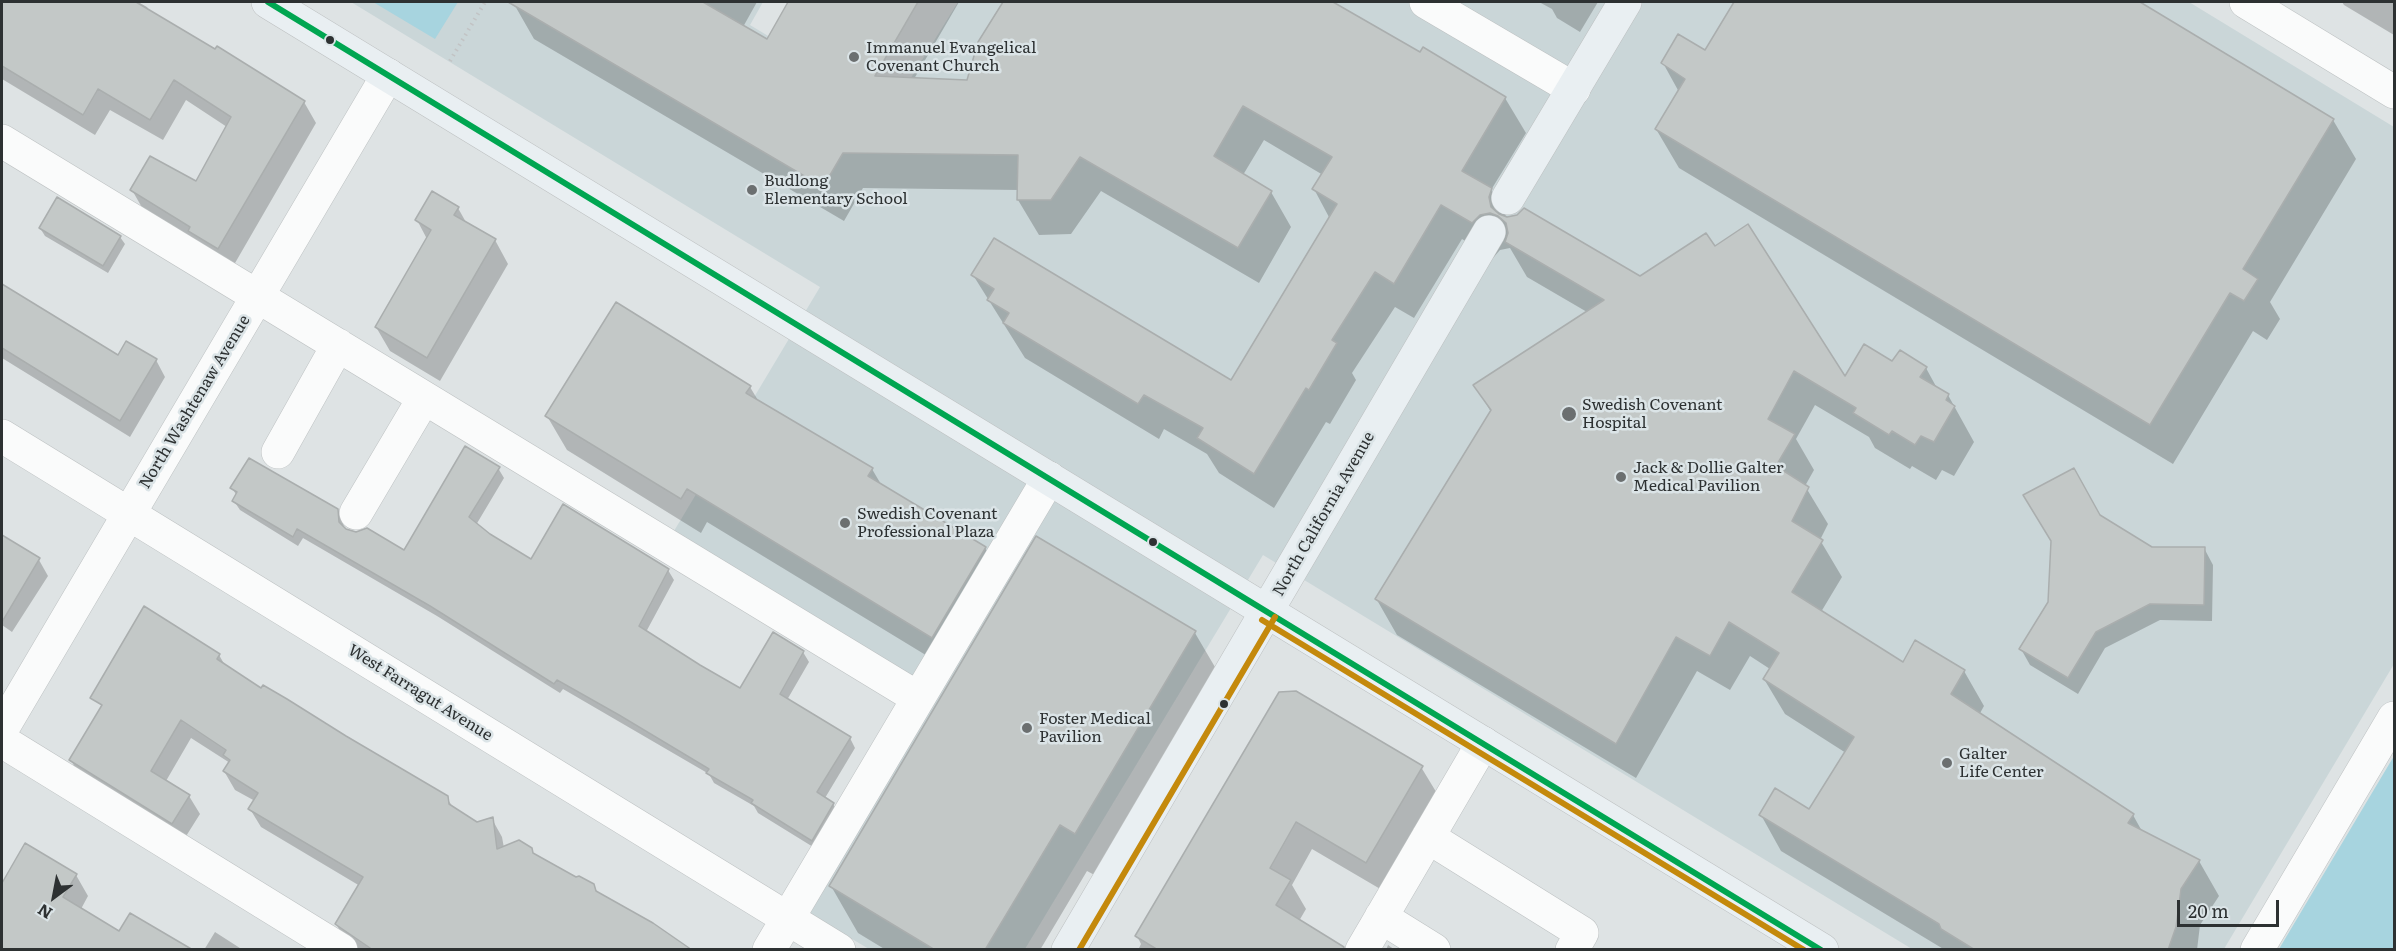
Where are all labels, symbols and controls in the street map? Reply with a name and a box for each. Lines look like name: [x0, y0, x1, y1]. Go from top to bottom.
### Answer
unlabelled marker: [324, 34, 336, 46]
place label: Immanuel Evangelical Covenant Church: [866, 38, 1036, 76]
marker: Immanuel Evangelical Covenant Church: [847, 50, 861, 64]
place label: Budlong Elementary School: [764, 171, 908, 209]
marker: Budlong Elementary School: [745, 183, 759, 197]
street label: North Washtenaw Avenue: [136, 312, 254, 492]
place label: Swedish Covenant Hospital: [1582, 395, 1723, 433]
marker: Swedish Covenant Hospital: [1560, 405, 1578, 423]
street label: North California Avenue: [1269, 428, 1379, 600]
place label: Jack & Dollie Galter Medical Pavilion: [1633, 458, 1784, 496]
marker: Jack & Dollie Galter Medical Pavilion: [1614, 470, 1628, 484]
place label: Swedish Covenant Professional Plaza: [857, 504, 998, 542]
marker: Swedish Covenant Professional Plaza: [838, 516, 852, 530]
unlabelled marker: [1147, 536, 1159, 548]
street label: West Farragut Avenue: [344, 641, 496, 745]
unlabelled marker: [1218, 698, 1230, 710]
place label: Foster Medical Pavilion: [1039, 709, 1151, 747]
marker: Foster Medical Pavilion: [1020, 721, 1034, 735]
place label: Galter Life Center: [1959, 744, 2044, 782]
marker: Galter Life Center: [1940, 756, 1954, 770]
north arrow: [24, 867, 84, 927]
scale bar: [2180, 888, 2282, 926]
text: 20 m: [2188, 897, 2229, 924]
text: N: [32, 899, 57, 926]

